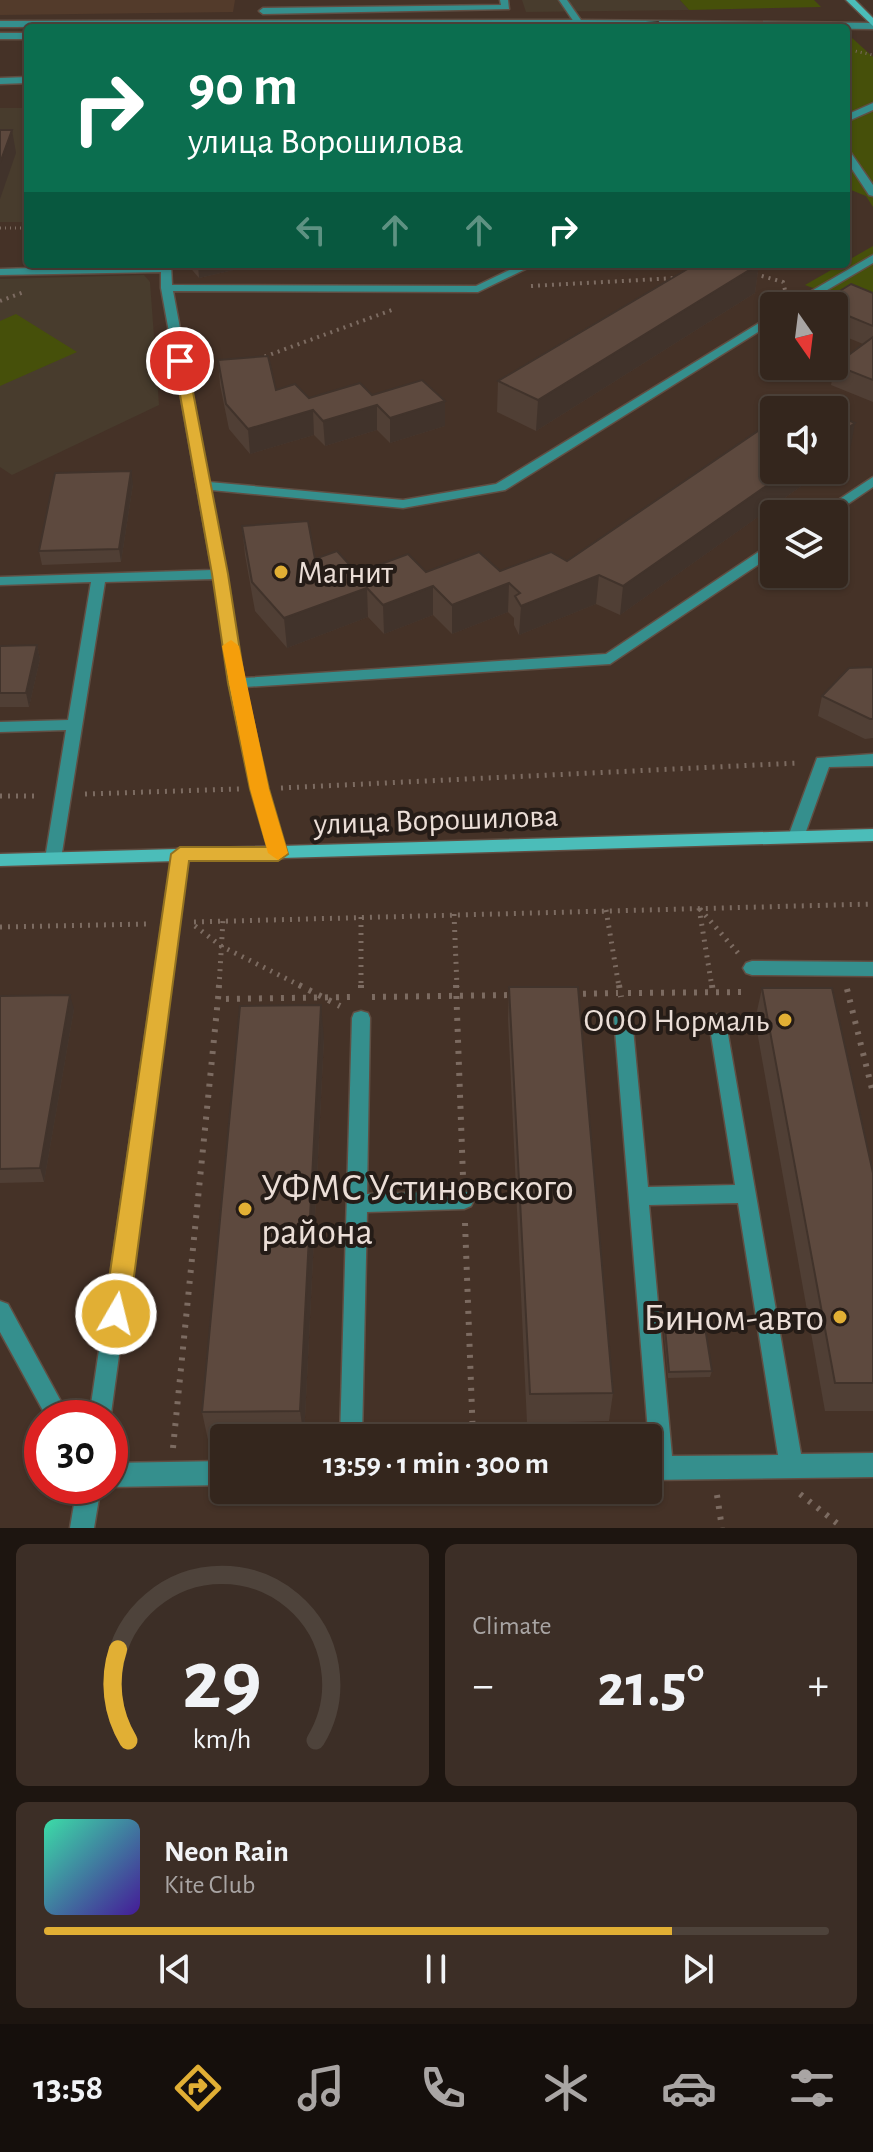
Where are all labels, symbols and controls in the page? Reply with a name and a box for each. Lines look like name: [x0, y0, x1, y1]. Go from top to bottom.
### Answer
icon: right: [56, 56, 160, 160]
text: 90 m: [188, 59, 298, 115]
text: улица Ворошилова: [188, 124, 464, 160]
icon: left: [289, 208, 333, 252]
icon: ahead: [373, 208, 417, 252]
icon: ahead: [457, 208, 501, 252]
icon: right: [541, 208, 585, 252]
north arrow: [760, 292, 848, 380]
map controls: [760, 292, 848, 588]
pin: [146, 327, 214, 395]
icon: arrive: [158, 339, 202, 383]
button: sound: [760, 396, 848, 484]
button: layers: [760, 500, 848, 588]
place label: Магнит: [297, 557, 394, 589]
marker: Магнит: [272, 563, 290, 581]
street label: улица Ворошилова: [312, 800, 559, 840]
place label: ООО Нормаль: [583, 1005, 769, 1037]
marker: ООО Нормаль: [776, 1011, 794, 1029]
place label: УФМС Устиновского района: [261, 1170, 574, 1252]
marker: УФМС Устиновского района: [236, 1200, 254, 1218]
position arrow: [74, 1272, 158, 1356]
place label: Бином-авто: [643, 1300, 824, 1338]
marker: Бином-авто: [831, 1308, 849, 1326]
speed limit sign: 30: [24, 1400, 128, 1504]
text: 13:59 · 1 min · 300 m: [323, 1449, 549, 1479]
text: Climate: [473, 1613, 551, 1639]
text: 29: [183, 1640, 262, 1724]
text: 21.5°: [597, 1657, 704, 1717]
text: −: [473, 1664, 494, 1708]
text: +: [808, 1664, 829, 1708]
text: km/h: [193, 1725, 252, 1754]
text: Neon Rain: [164, 1837, 289, 1867]
text: Kite Club: [164, 1872, 255, 1898]
icon: previous: [153, 1947, 197, 1991]
icon: pause: [414, 1947, 458, 1991]
icon: next: [676, 1947, 720, 1991]
icon: directions: [170, 2060, 226, 2116]
icon: music: [293, 2060, 349, 2116]
icon: phone: [415, 2060, 471, 2116]
icon: climate: [538, 2060, 594, 2116]
icon: car: [661, 2060, 717, 2116]
icon: filters: [784, 2060, 840, 2116]
text: 13:58: [33, 2070, 103, 2106]

